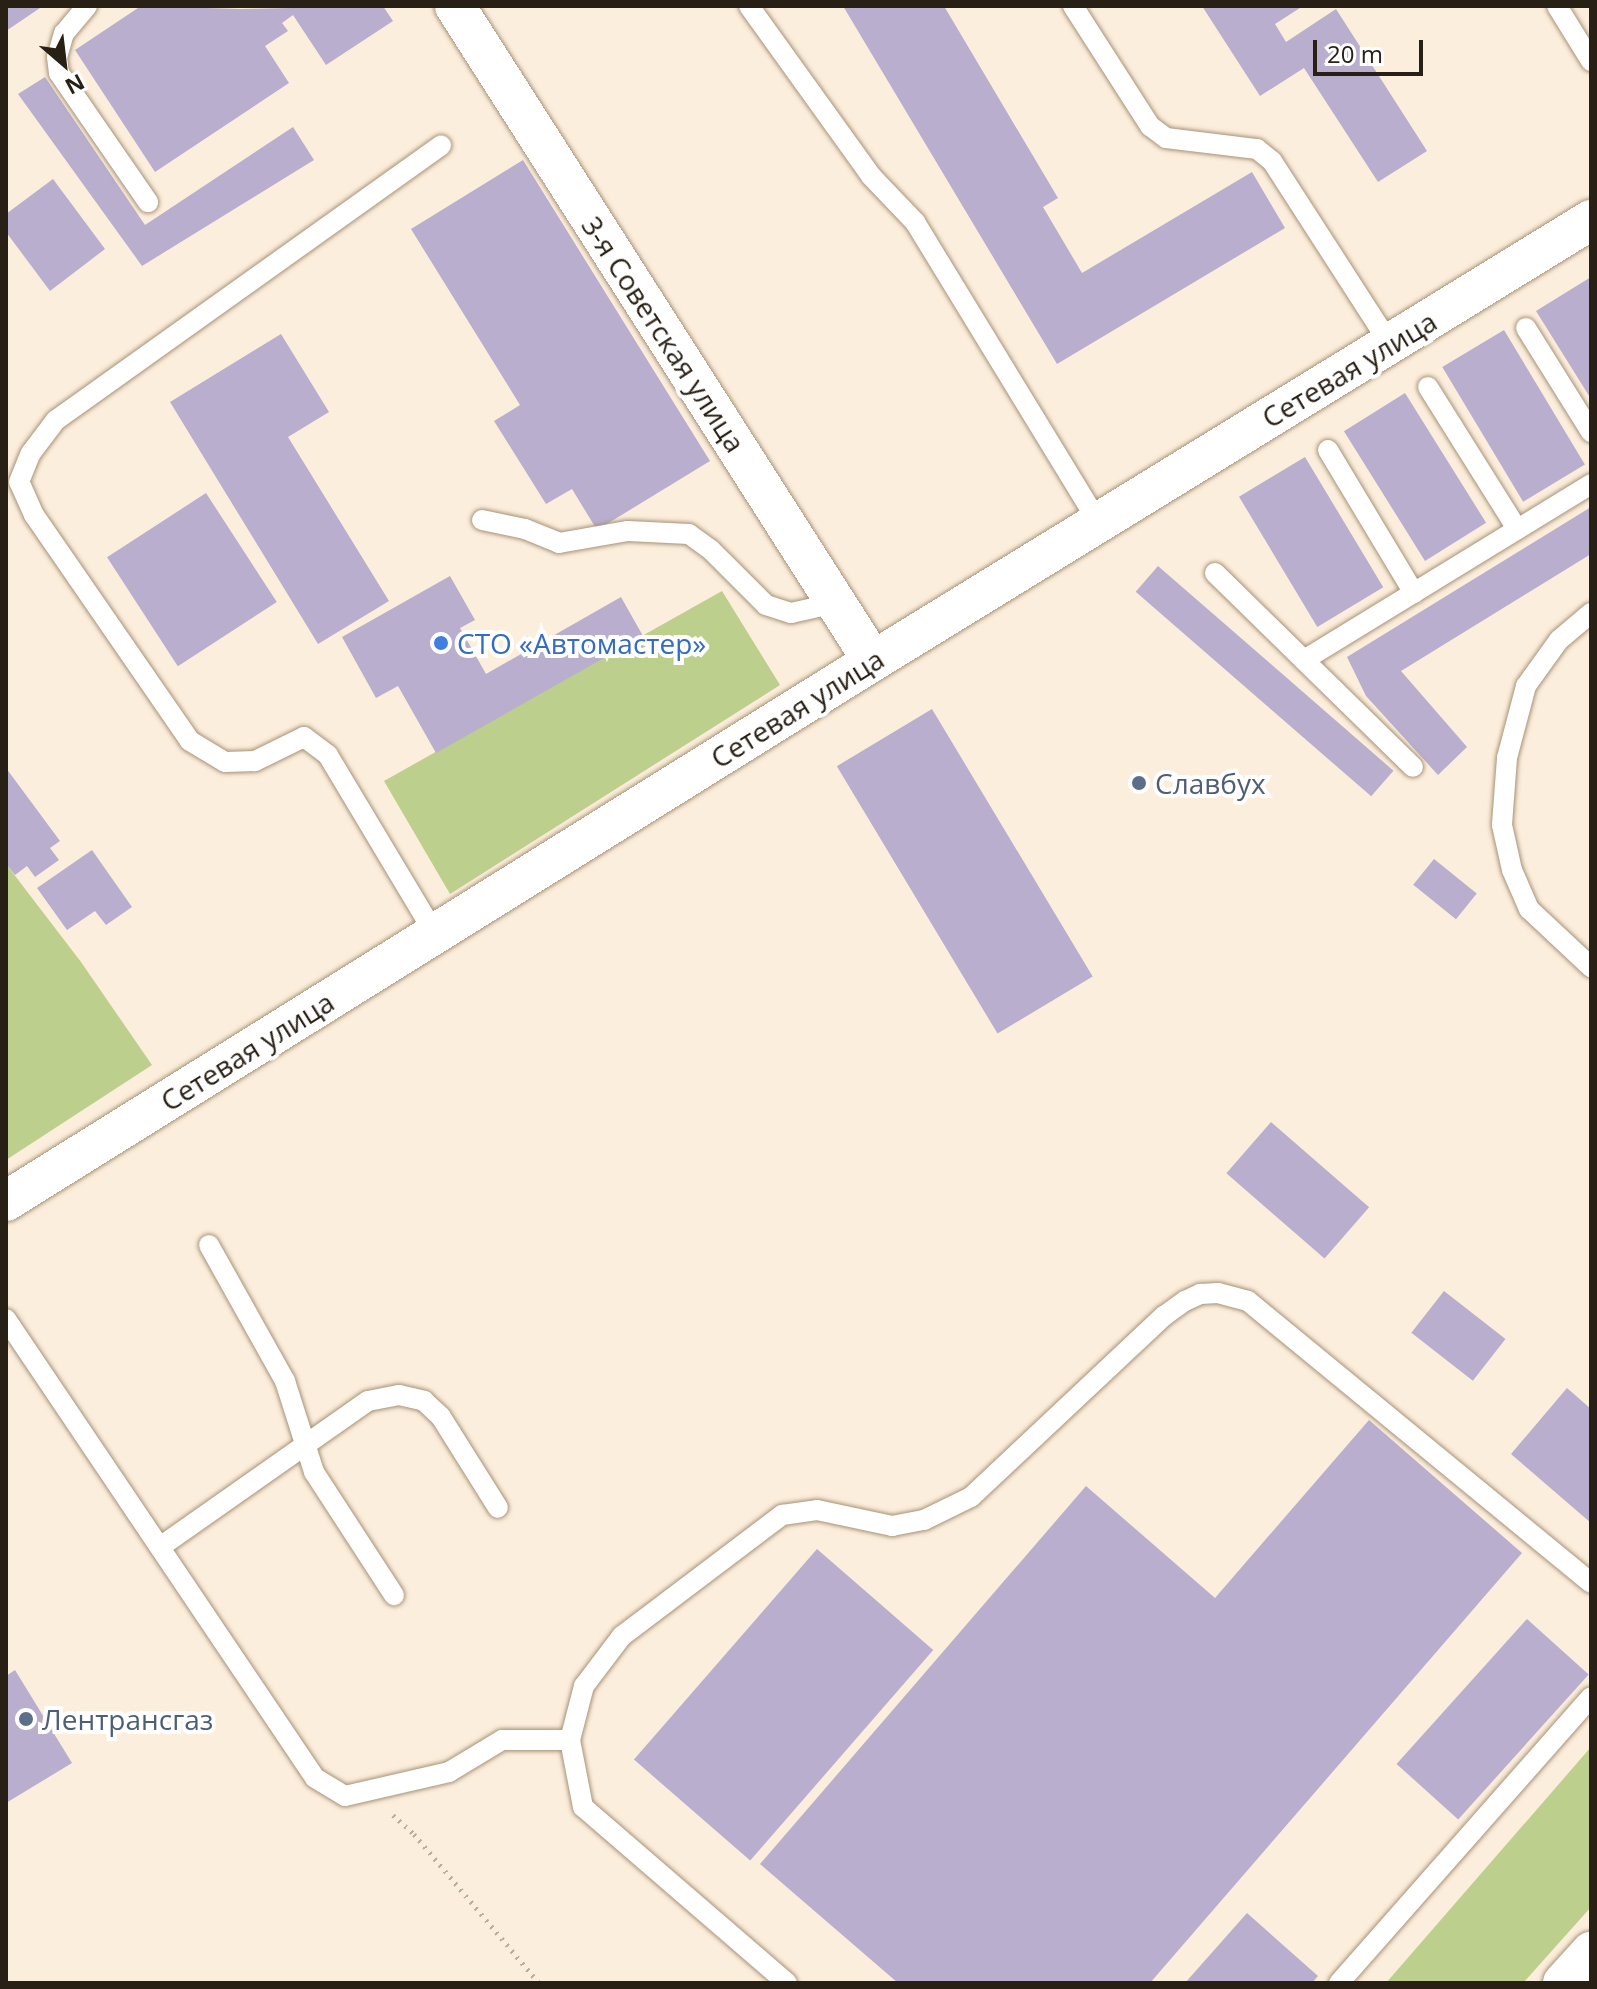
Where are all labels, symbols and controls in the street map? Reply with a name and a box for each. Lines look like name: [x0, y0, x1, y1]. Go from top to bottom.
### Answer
north arrow: [24, 24, 104, 104]
scale bar: [1317, 24, 1427, 74]
text: 20 m: [1327, 37, 1383, 70]
text: N: [60, 68, 90, 103]
street label: 3-я Советская улица: [575, 210, 753, 458]
street label: Сетевая улица: [1256, 304, 1442, 434]
place label: СТО «Автомастер»: [457, 626, 706, 660]
marker: СТО «Автомастер»: [432, 634, 450, 652]
street label: Сетевая улица: [704, 641, 890, 775]
place label: Славбух: [1155, 766, 1266, 800]
marker: Славбух: [1130, 774, 1148, 792]
street label: Сетевая улица: [154, 984, 340, 1118]
place label: Лентрансгаз: [42, 1702, 213, 1736]
marker: Лентрансгаз: [17, 1710, 35, 1728]

